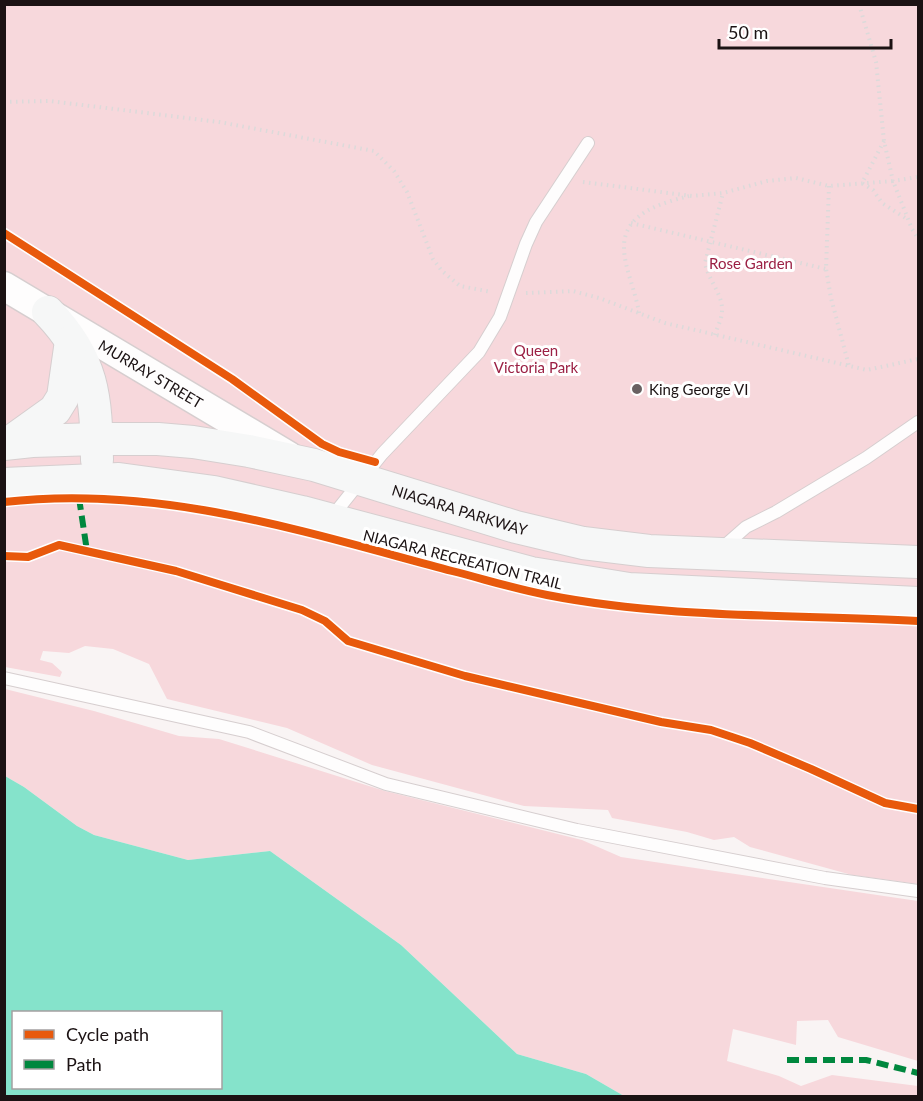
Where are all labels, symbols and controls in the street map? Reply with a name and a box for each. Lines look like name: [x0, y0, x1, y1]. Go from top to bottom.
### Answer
scale bar: [719, 12, 892, 50]
text: 50 m: [728, 21, 768, 43]
park label: Rose Garden: [709, 254, 793, 272]
street label: MURRAY STREET: [96, 336, 206, 412]
park label: Queen Victoria Park: [494, 341, 579, 376]
place label: King George VI: [649, 380, 748, 398]
marker: King George VI: [630, 382, 644, 396]
street label: NIAGARA PARKWAY: [390, 481, 530, 539]
street label: NIAGARA RECREATION TRAIL: [362, 526, 565, 593]
legend: [12, 1011, 222, 1089]
text: Cycle path: [66, 1023, 149, 1045]
text: Path: [66, 1053, 102, 1075]

